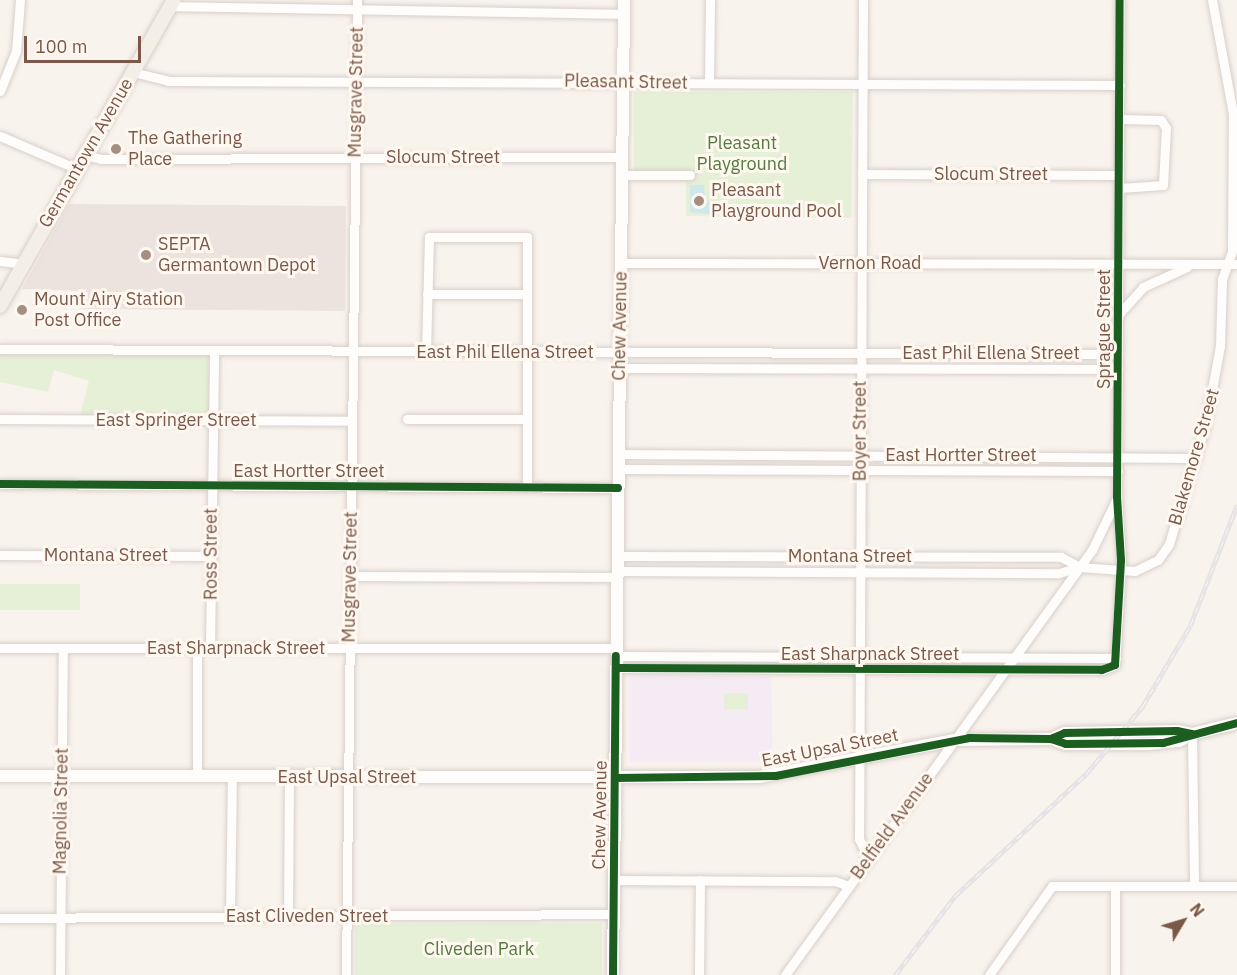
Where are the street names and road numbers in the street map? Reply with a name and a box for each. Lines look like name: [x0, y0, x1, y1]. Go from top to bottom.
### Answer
street label: Musgrave Street: [344, 26, 368, 158]
street label: Pleasant Street: [564, 70, 688, 94]
street label: Germantown Avenue: [34, 74, 138, 232]
street label: Slocum Street: [386, 146, 500, 168]
street label: Slocum Street: [934, 163, 1048, 185]
street label: Vernon Road: [818, 252, 922, 274]
street label: Sprague Street: [1093, 269, 1115, 389]
street label: Chew Avenue: [608, 271, 632, 381]
street label: East Phil Ellena Street: [416, 341, 594, 363]
street label: East Phil Ellena Street: [902, 342, 1080, 364]
street label: Boyer Street: [849, 381, 871, 481]
street label: Blakemore Street: [1164, 386, 1224, 528]
street label: East Springer Street: [95, 409, 257, 431]
street label: East Hortter Street: [885, 444, 1037, 466]
street label: East Hortter Street: [233, 460, 385, 482]
street label: Ross Street: [200, 508, 222, 600]
street label: Musgrave Street: [338, 511, 362, 643]
street label: Montana Street: [44, 544, 168, 566]
street label: Montana Street: [788, 545, 912, 567]
street label: East Sharpnack Street: [147, 637, 325, 659]
street label: East Sharpnack Street: [781, 643, 959, 665]
street label: East Upsal Street: [760, 724, 900, 772]
street label: Magnolia Street: [49, 747, 73, 875]
street label: Chew Avenue: [588, 760, 612, 870]
street label: East Upsal Street: [278, 766, 416, 788]
street label: Belfield Avenue: [846, 769, 938, 883]
street label: East Cliveden Street: [226, 905, 388, 927]

